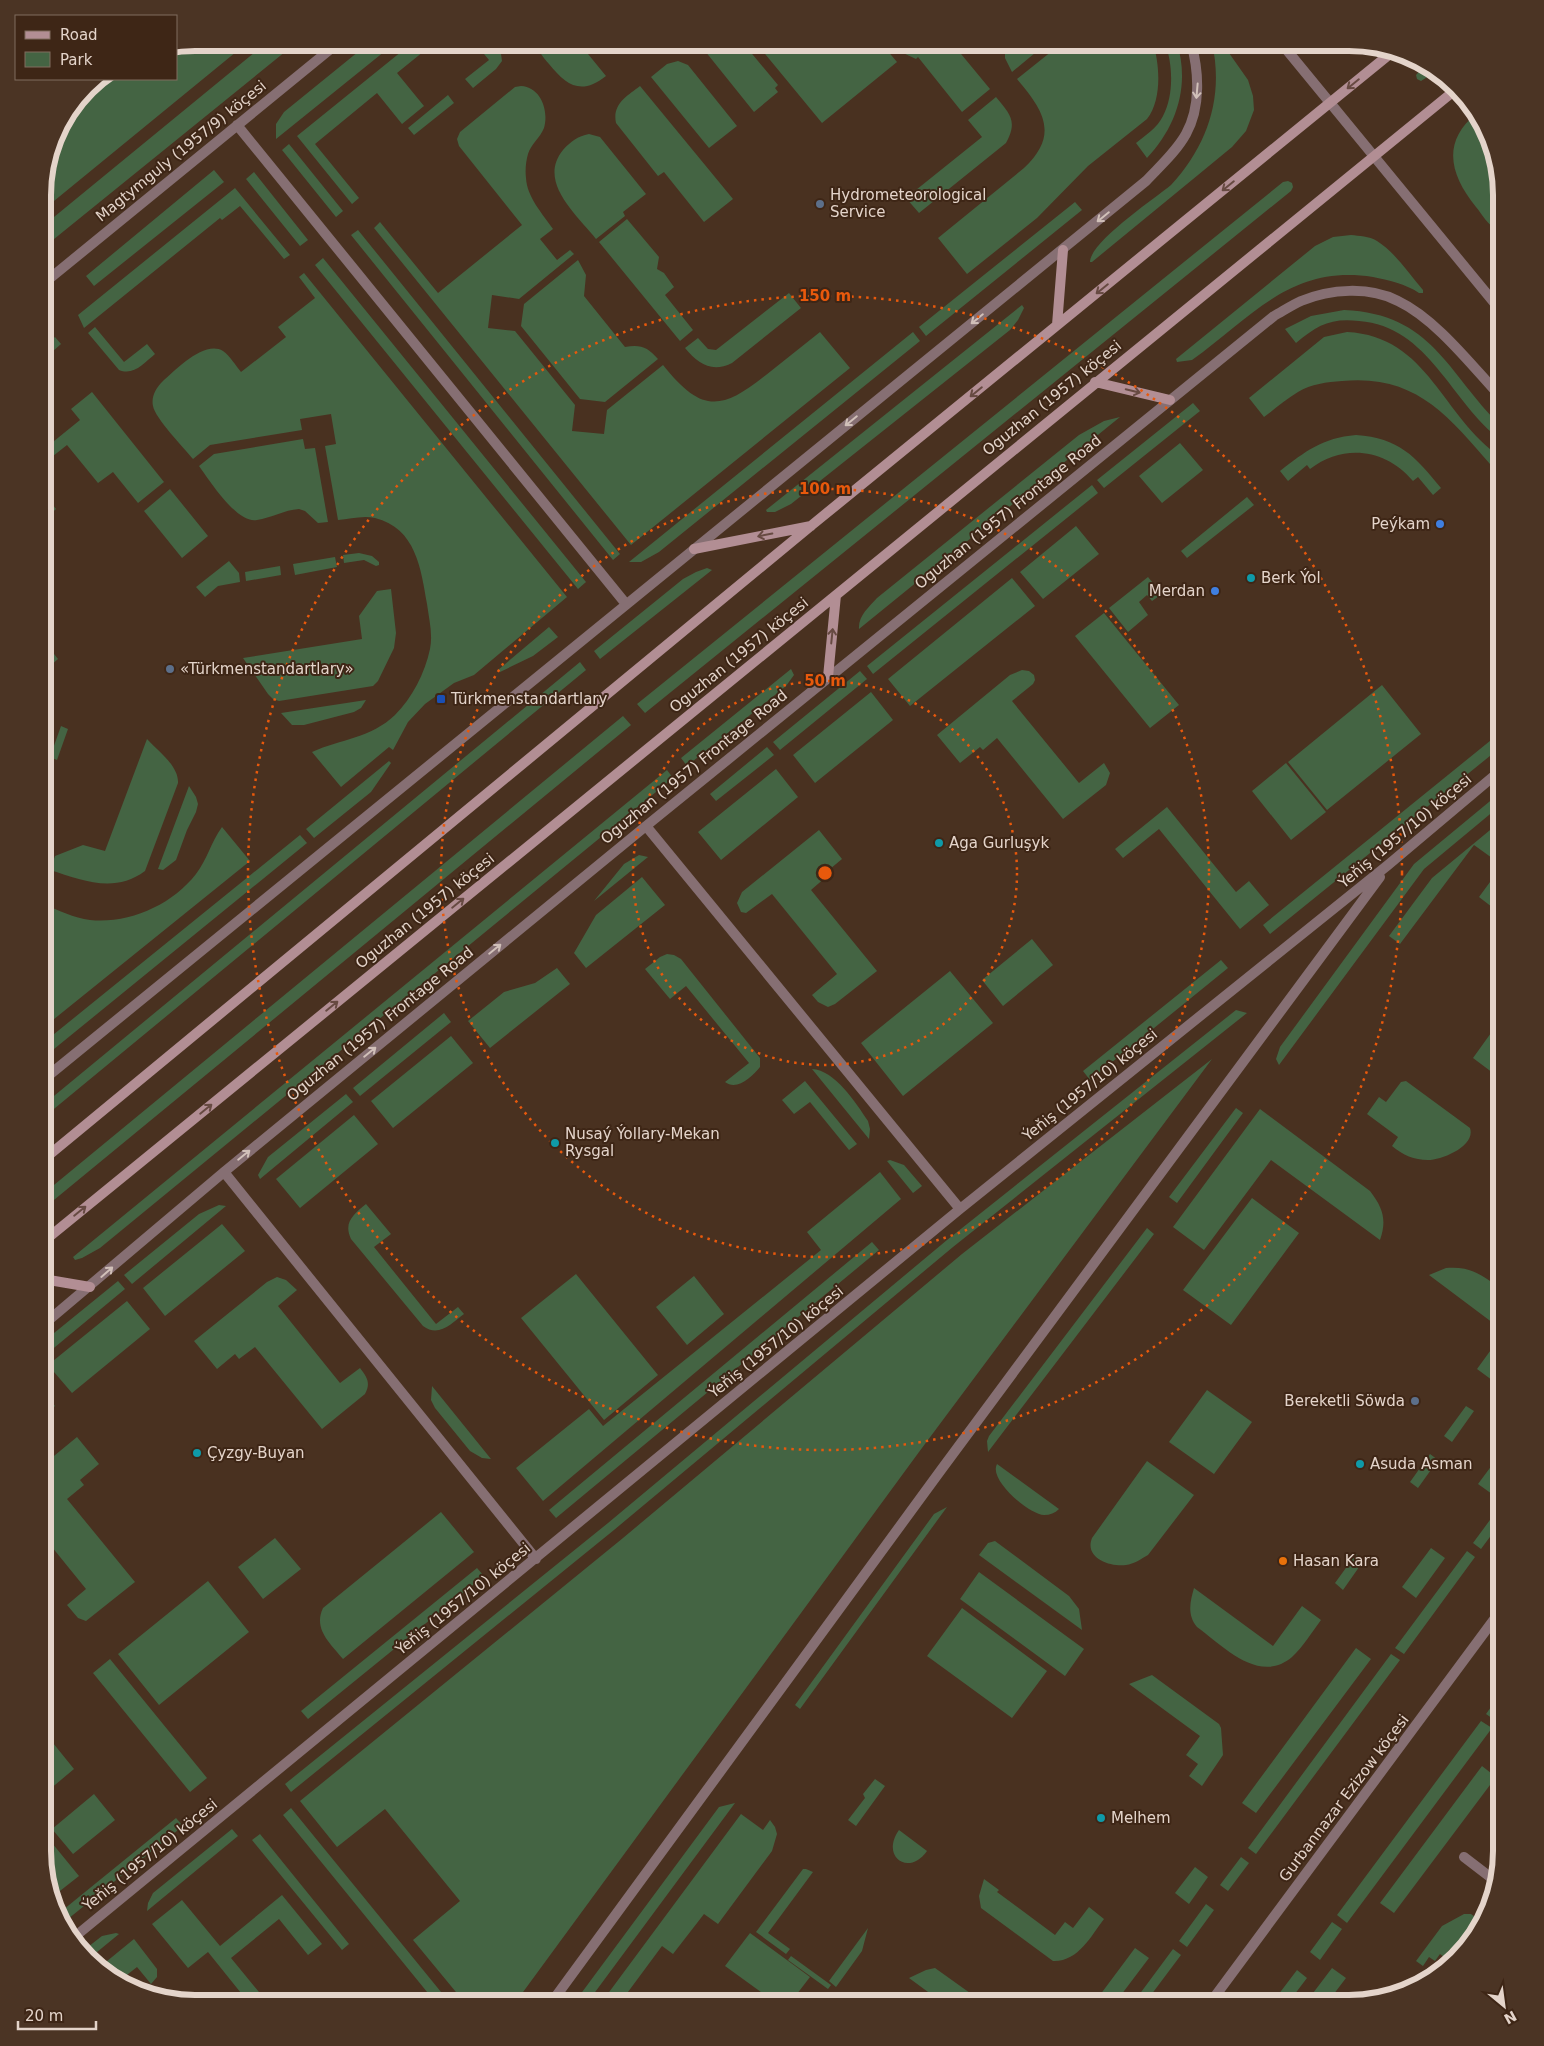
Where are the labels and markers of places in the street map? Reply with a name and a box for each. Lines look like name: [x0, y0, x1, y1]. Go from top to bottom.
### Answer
place label: Hydrometeorological Service: [830, 186, 986, 221]
marker: Hydrometeorological Service: [814, 198, 826, 210]
place label: Peýkam: [1371, 515, 1430, 533]
marker: Peýkam: [1434, 518, 1446, 530]
place label: Berk Ýol: [1261, 568, 1321, 587]
marker: Berk Ýol: [1245, 572, 1257, 584]
place label: Merdan: [1149, 582, 1205, 600]
marker: Merdan: [1209, 585, 1221, 597]
place label: «Türkmenstandartlary»: [180, 660, 354, 678]
marker: «Türkmenstandartlary»: [164, 663, 176, 675]
place label: Türkmenstandartlary: [450, 690, 607, 708]
marker: Türkmenstandartlary: [435, 693, 447, 705]
place label: Aga Gurluşyk: [949, 834, 1049, 852]
marker: Aga Gurluşyk: [933, 837, 945, 849]
centre of rings: [816, 864, 834, 882]
place label: Nusaý Ýollary-Mekan Rysgal: [565, 1124, 720, 1160]
marker: Nusaý Ýollary-Mekan Rysgal: [549, 1137, 561, 1149]
place label: Bereketli Söwda: [1284, 1392, 1405, 1410]
marker: Bereketli Söwda: [1409, 1395, 1421, 1407]
place label: Çyzgy-Buyan: [207, 1444, 305, 1462]
marker: Çyzgy-Buyan: [191, 1447, 203, 1459]
place label: Asuda Asman: [1370, 1455, 1472, 1473]
marker: Asuda Asman: [1354, 1458, 1366, 1470]
place label: Hasan Kara: [1293, 1552, 1379, 1570]
marker: Hasan Kara: [1277, 1555, 1289, 1567]
place label: Melhem: [1111, 1809, 1171, 1827]
marker: Melhem: [1095, 1812, 1107, 1824]

